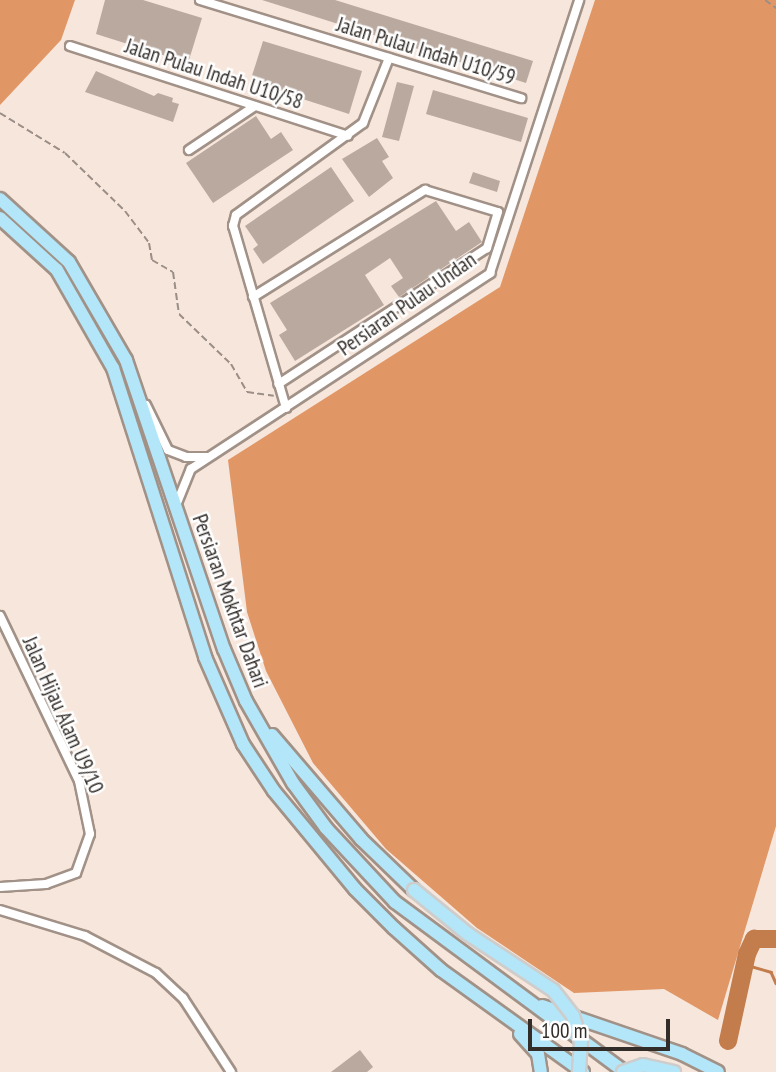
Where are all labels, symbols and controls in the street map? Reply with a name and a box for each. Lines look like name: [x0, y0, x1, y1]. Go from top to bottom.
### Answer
street label: Jalan Pulau Indah U10/59: [334, 12, 518, 90]
street label: Jalan Pulau Indah U10/58: [122, 33, 306, 115]
street label: Persiaran Pulau Undan: [333, 247, 481, 361]
street label: Persiaran Mokhtar Dahari: [187, 511, 273, 691]
street label: Jalan Hijau Alam U9/10: [17, 632, 109, 798]
scale bar: [531, 1006, 673, 1050]
text: 100 m: [541, 1017, 587, 1044]

